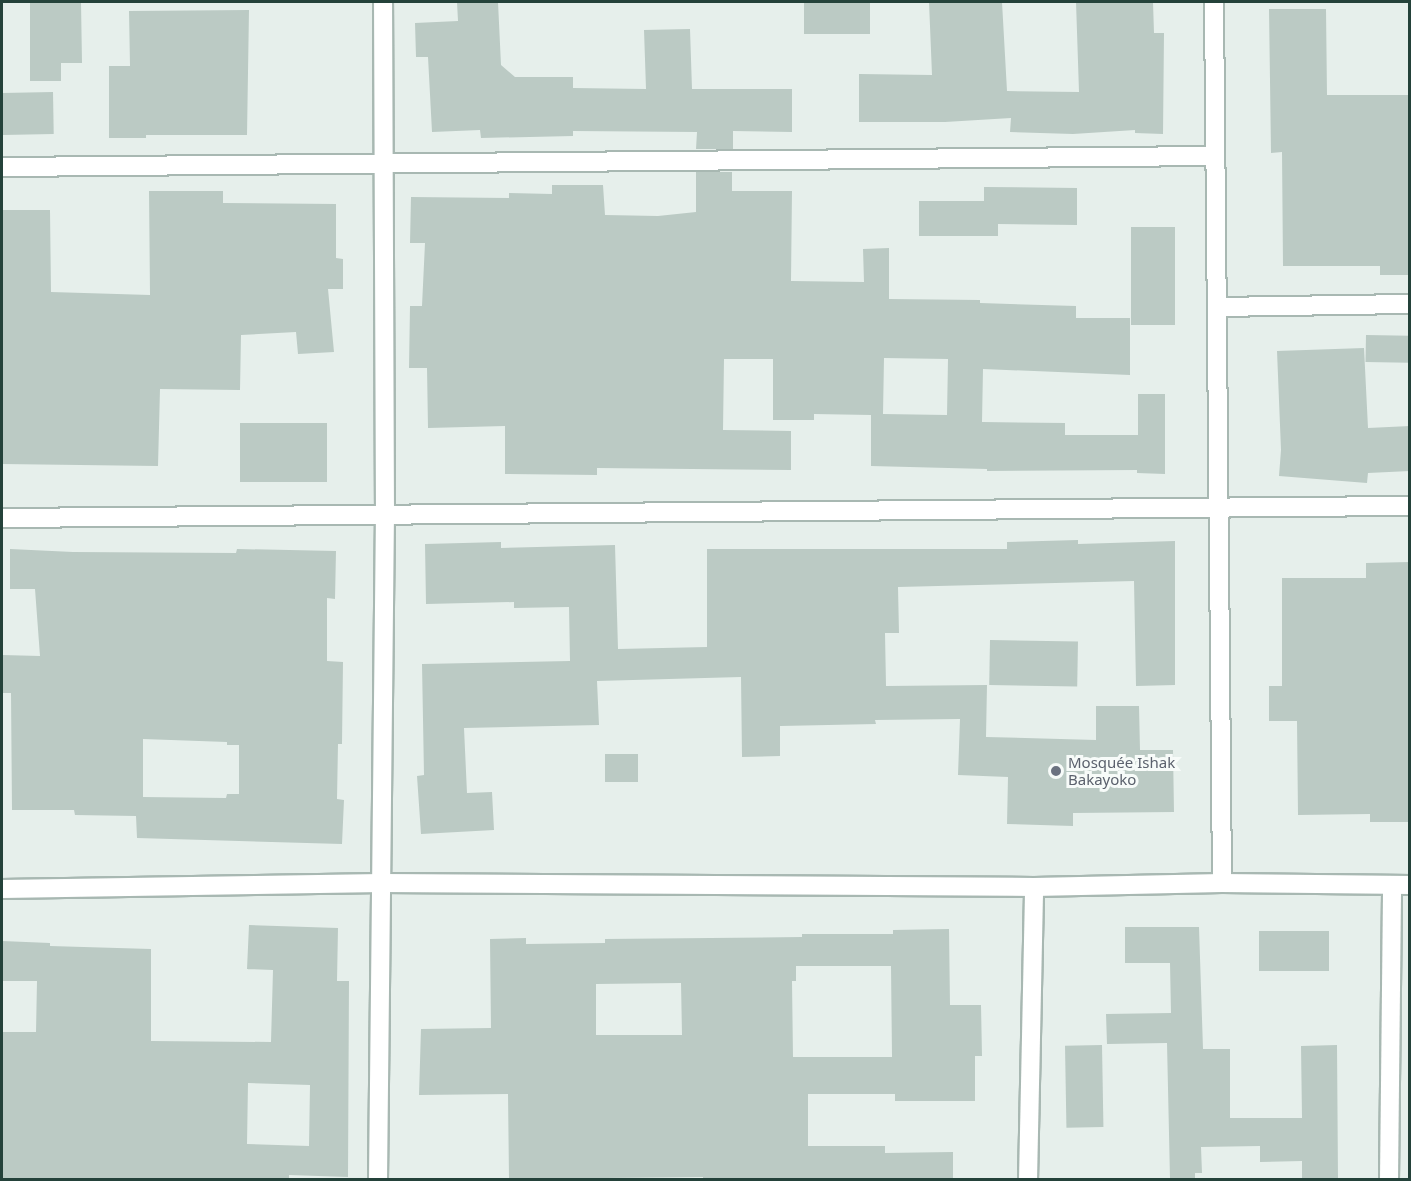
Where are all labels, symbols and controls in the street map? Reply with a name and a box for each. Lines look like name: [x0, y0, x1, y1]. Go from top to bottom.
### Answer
place label: Mosquée Ishak Bakayoko: [1068, 753, 1175, 788]
marker: Mosquée Ishak Bakayoko: [1049, 764, 1063, 778]

